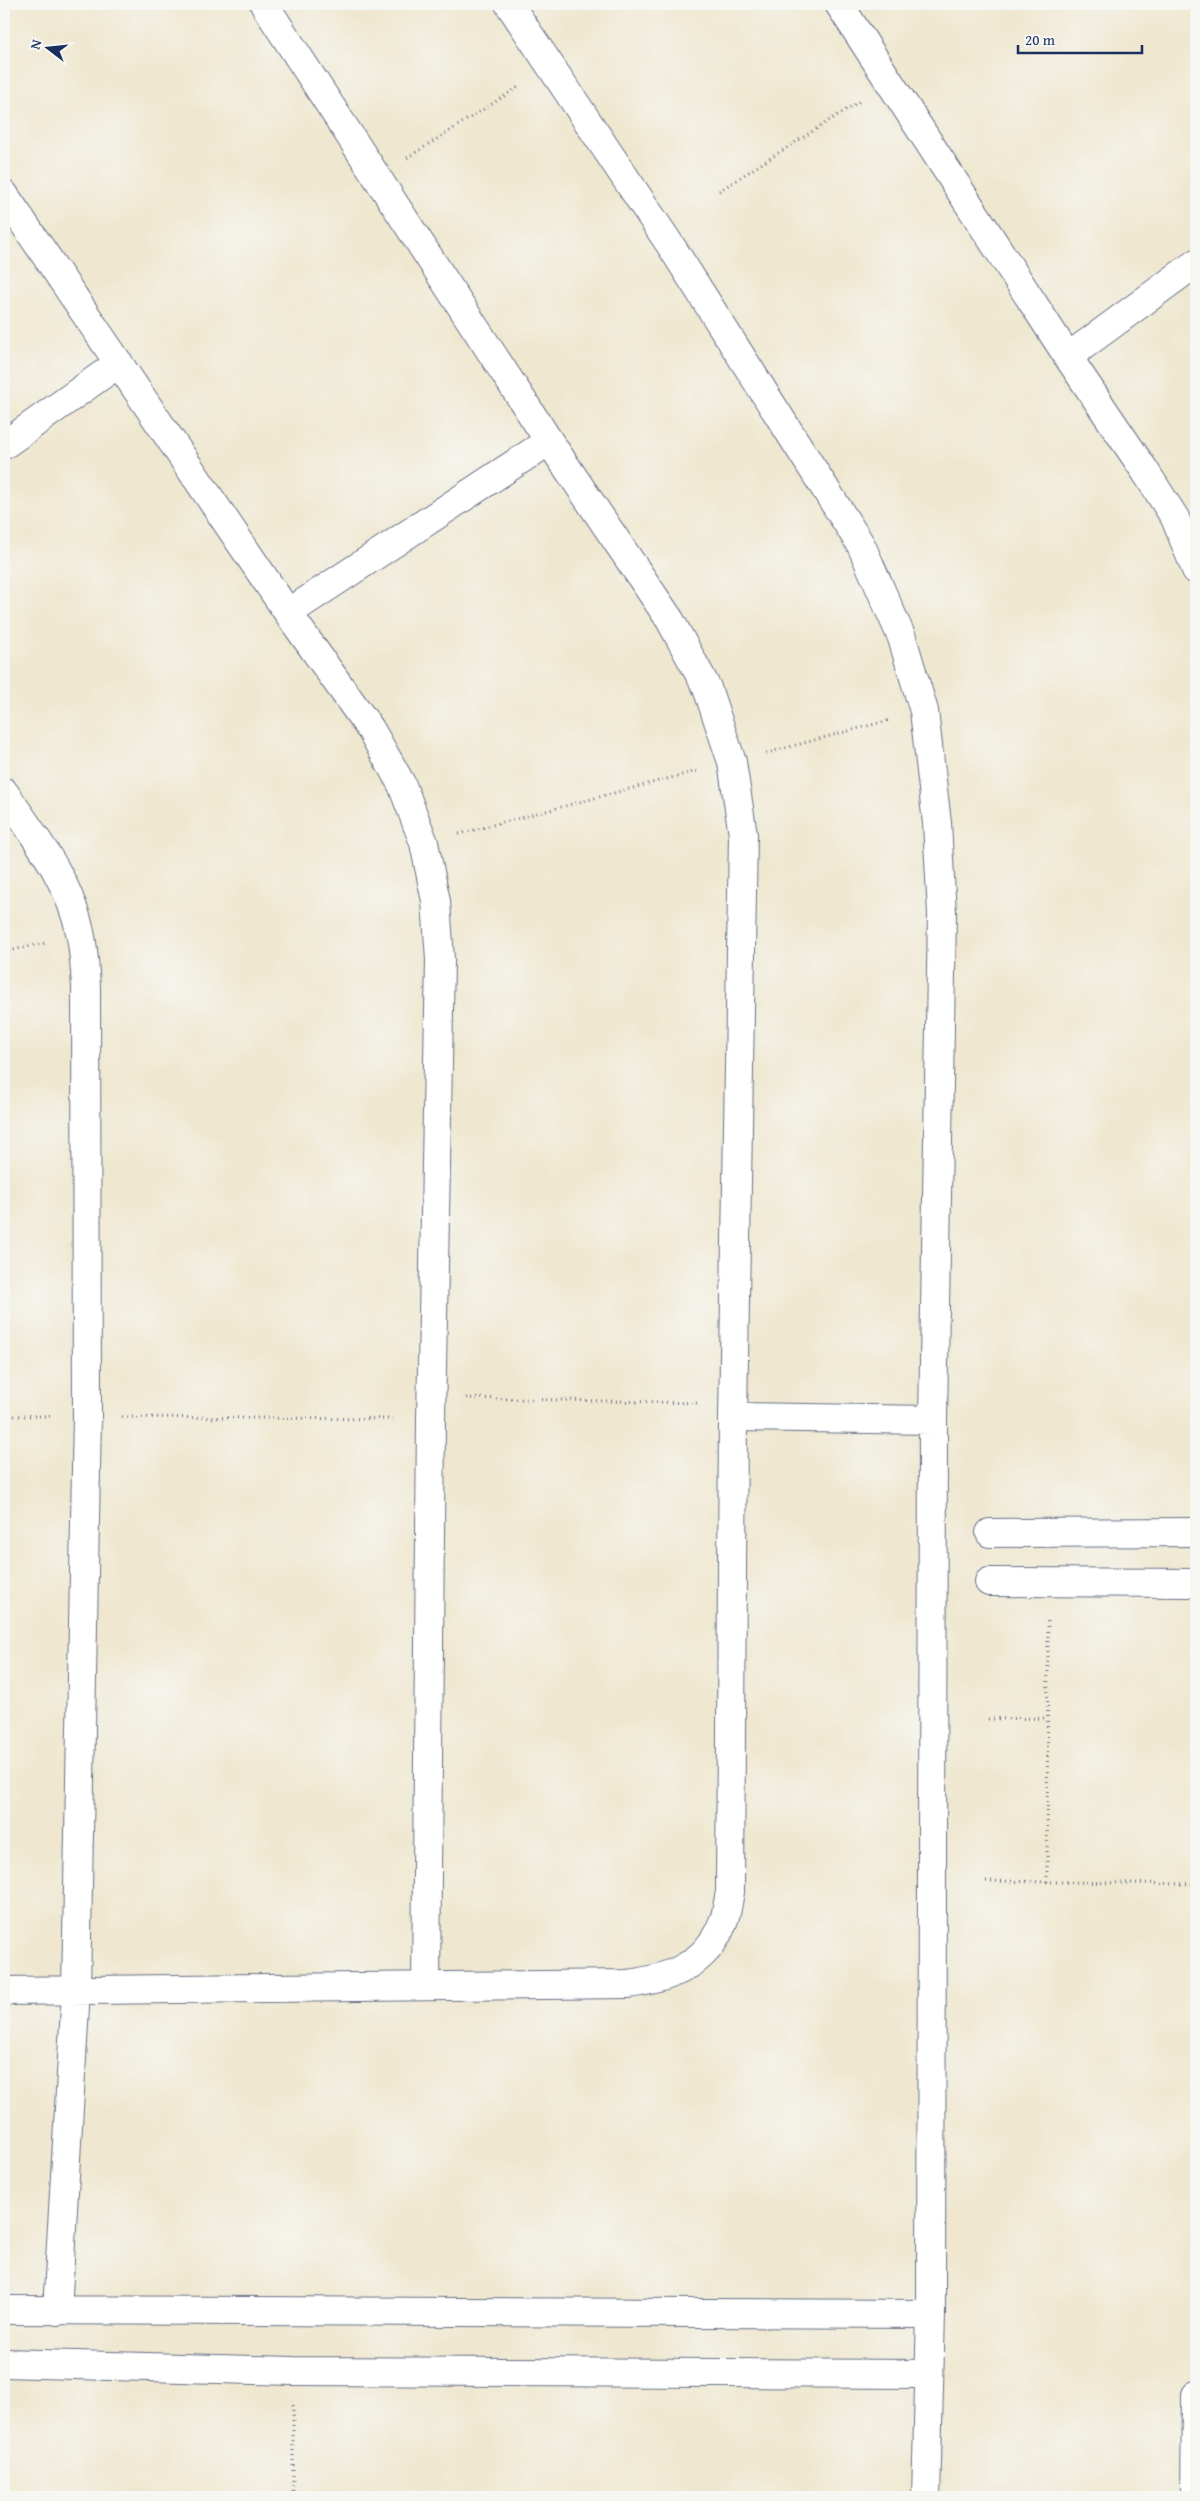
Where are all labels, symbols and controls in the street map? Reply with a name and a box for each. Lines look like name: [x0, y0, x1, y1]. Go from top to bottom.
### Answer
north arrow: [22, 22, 72, 72]
scale bar: [1018, 22, 1141, 54]
text: 20 m: [1025, 29, 1056, 50]
text: N: [25, 37, 47, 52]

